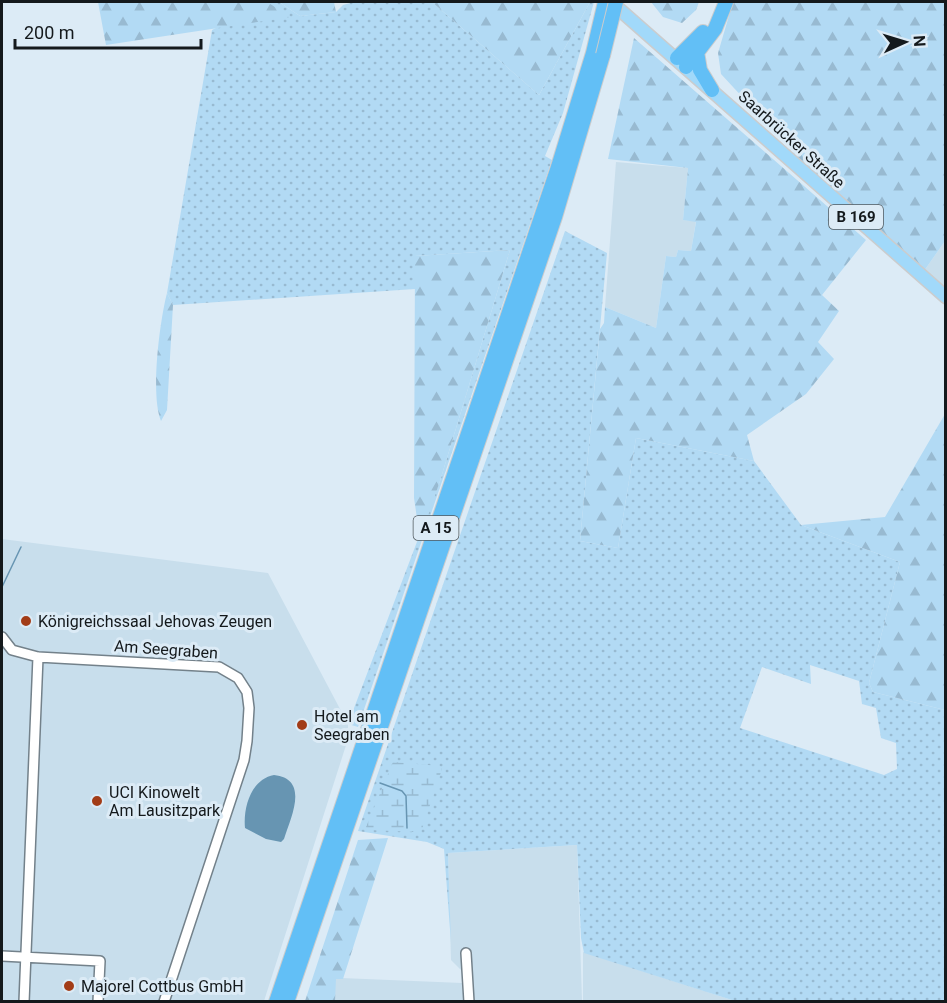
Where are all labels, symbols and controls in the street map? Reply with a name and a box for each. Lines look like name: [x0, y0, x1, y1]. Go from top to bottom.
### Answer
scale bar: [15, 12, 201, 50]
north arrow: [875, 12, 935, 72]
text: 200 m: [24, 22, 75, 43]
text: N: [910, 35, 929, 47]
street label: Saarbrücker Straße: [735, 87, 849, 192]
road number: B 169: [829, 205, 883, 229]
road number: A 15: [414, 516, 458, 540]
place label: Königreichssaal Jehovas Zeugen: [38, 612, 272, 631]
marker: Königreichssaal Jehovas Zeugen: [19, 614, 33, 628]
street label: Am Seegraben: [113, 636, 219, 663]
place label: Hotel am Seegraben: [314, 707, 390, 744]
marker: Hotel am Seegraben: [295, 718, 309, 732]
place label: UCI Kinowelt Am Lausitzpark: [109, 783, 221, 820]
marker: UCI Kinowelt Am Lausitzpark: [90, 794, 104, 808]
place label: Majorel Cottbus GmbH: [81, 977, 244, 996]
marker: Majorel Cottbus GmbH: [62, 979, 76, 993]

